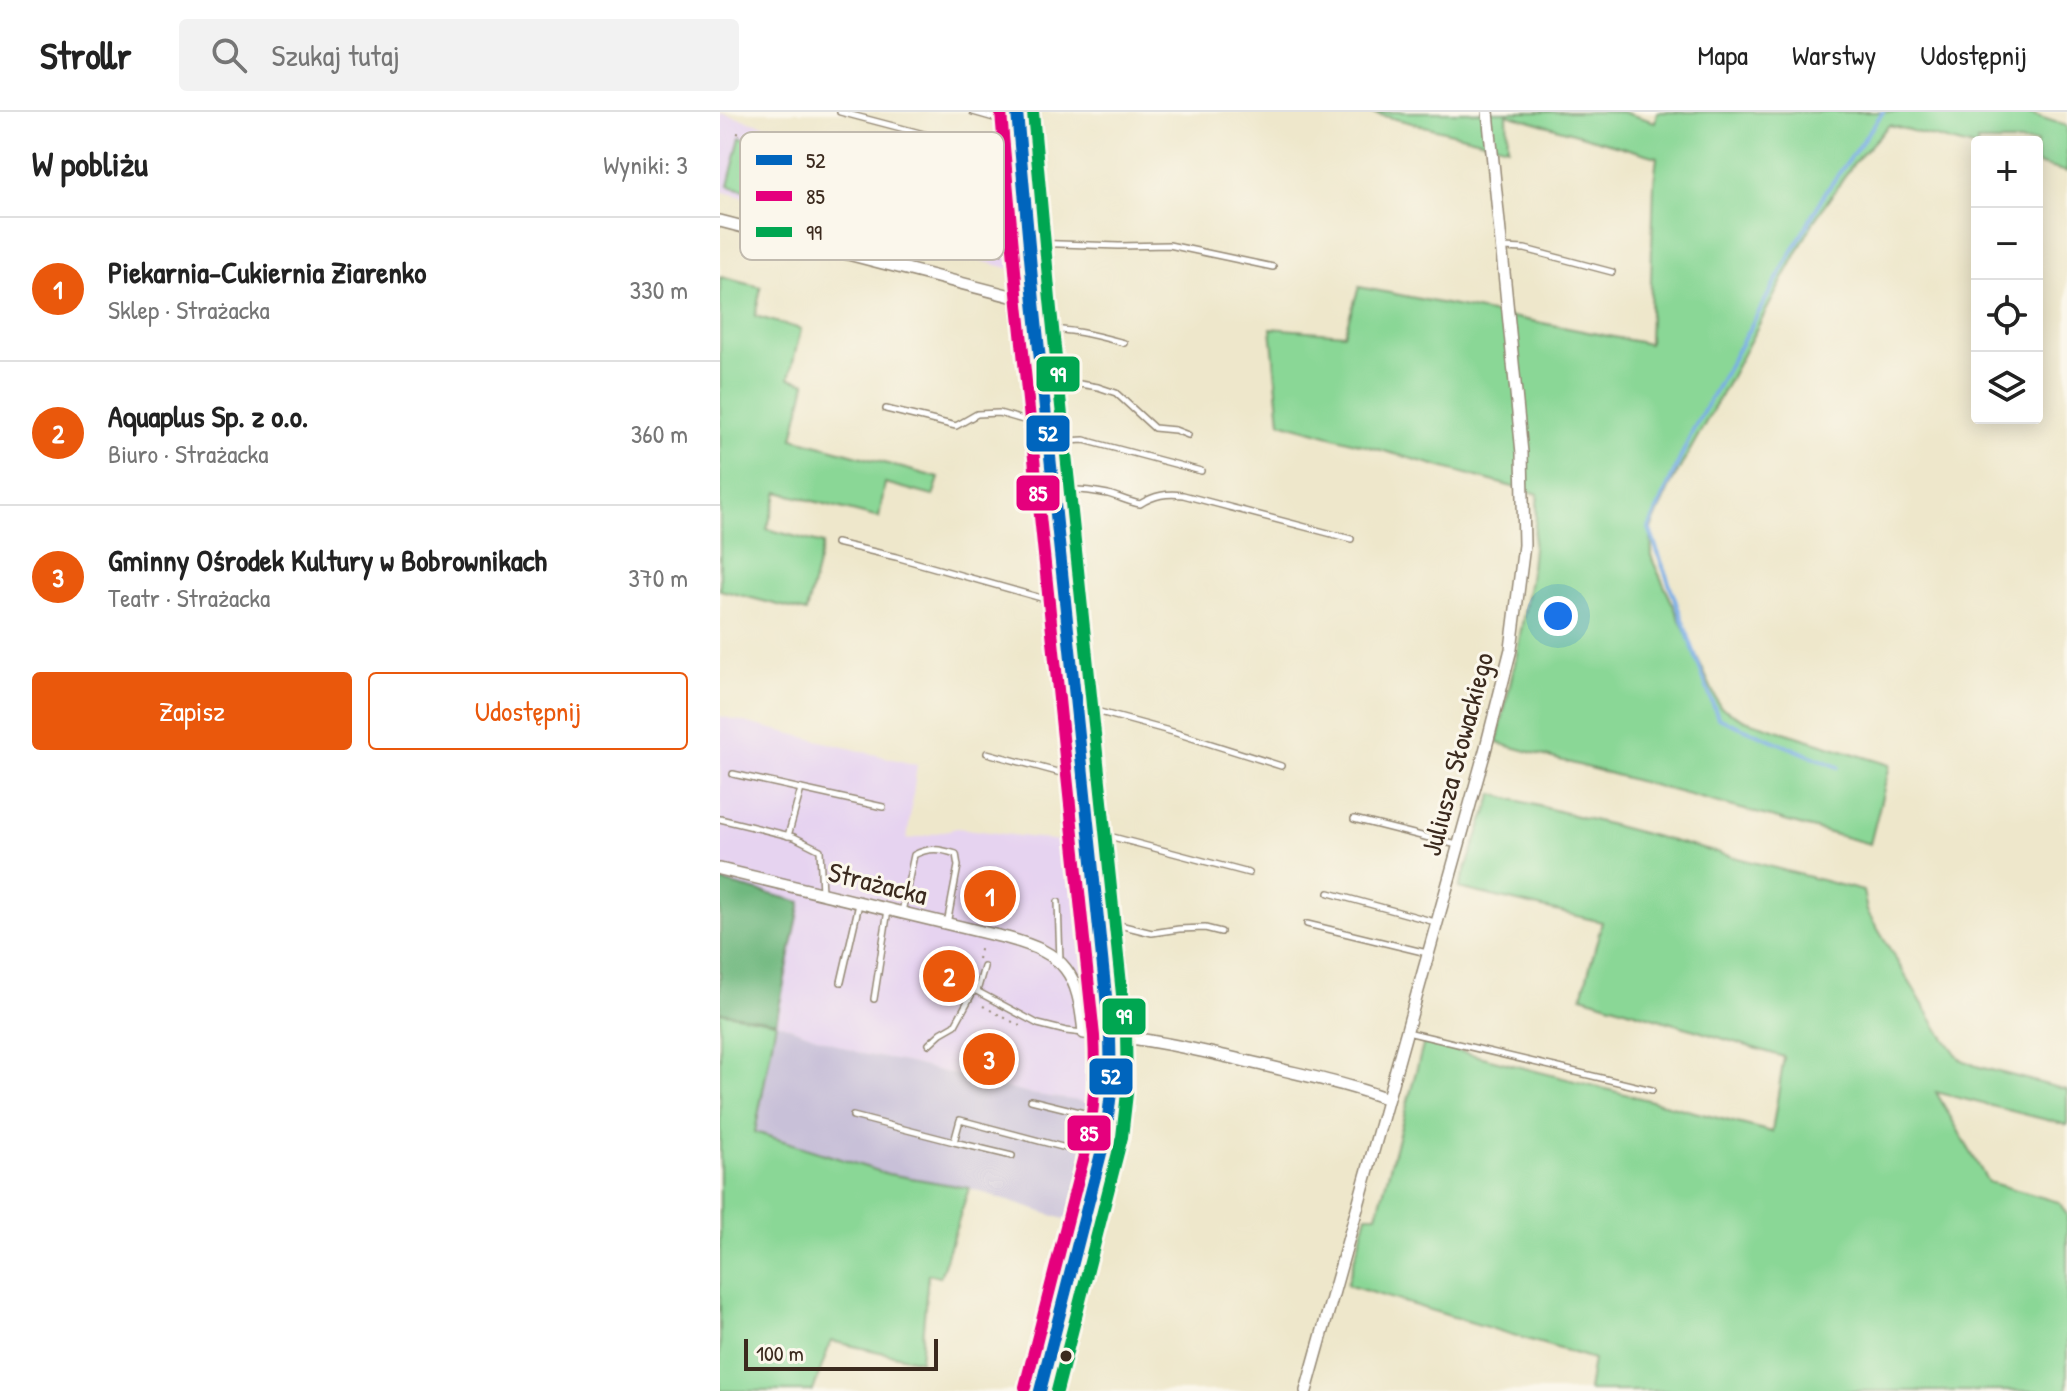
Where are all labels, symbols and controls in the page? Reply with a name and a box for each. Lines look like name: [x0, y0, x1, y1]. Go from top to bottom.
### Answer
search box: [179, 19, 739, 91]
text: Strollr: [40, 29, 131, 81]
icon: search: [207, 33, 251, 77]
text: Szukaj tutaj: [271, 35, 400, 75]
text: Mapa: [1698, 36, 1748, 74]
text: Warstwy: [1792, 36, 1876, 74]
text: Udostępnij: [1920, 36, 2027, 74]
legend: [740, 132, 1004, 260]
map controls: [1971, 136, 2043, 424]
button: +: [1971, 136, 2043, 208]
text: W pobliżu: [32, 141, 148, 187]
text: 52: [806, 145, 826, 175]
text: Wyniki: 3: [603, 147, 688, 182]
text: 85: [806, 181, 825, 211]
button: −: [1971, 208, 2043, 280]
text: 99: [806, 217, 822, 247]
text: Piekarnia-Cukiernia Ziarenko: [108, 252, 426, 292]
text: 1: [53, 272, 63, 307]
text: 330 m: [629, 272, 688, 307]
button: locate: [1971, 280, 2043, 352]
text: Sklep · Strażacka: [108, 292, 270, 327]
button: layers: [1971, 352, 2043, 424]
line badge: 99: [1035, 355, 1081, 393]
text: 99: [1050, 359, 1066, 389]
text: Aquaplus Sp. z o.o.: [108, 396, 308, 436]
line badge: 52: [1025, 414, 1071, 453]
text: 2: [52, 416, 64, 451]
text: 360 m: [631, 416, 688, 451]
text: 52: [1038, 418, 1059, 448]
text: Biuro · Strażacka: [108, 436, 269, 471]
line badge: 85: [1015, 474, 1061, 512]
text: 85: [1029, 478, 1048, 508]
text: Gminny Ośrodek Kultury w Bobrownikach: [108, 540, 547, 580]
text: 3: [52, 560, 64, 595]
text: 370 m: [628, 560, 688, 595]
text: Teatr · Strażacka: [108, 580, 270, 615]
your location: [1538, 596, 1578, 636]
street label: Juliusza Słowackiego: [1412, 648, 1502, 860]
button: Zapisz: [32, 672, 352, 750]
button: Udostępnij: [368, 672, 688, 750]
street label: Strażacka: [825, 852, 931, 914]
pin: 1: [964, 866, 1016, 926]
pin: 2: [923, 946, 975, 1006]
line badge: 99: [1101, 997, 1147, 1036]
text: 99: [1116, 1001, 1132, 1031]
pin: 3: [963, 1029, 1015, 1089]
line badge: 52: [1088, 1057, 1134, 1096]
text: 52: [1101, 1061, 1122, 1091]
line badge: 85: [1066, 1114, 1112, 1152]
text: 85: [1080, 1118, 1099, 1148]
scale bar: [744, 1335, 938, 1371]
text: 100 m: [756, 1338, 804, 1368]
unlabelled marker: [1058, 1348, 1074, 1364]

